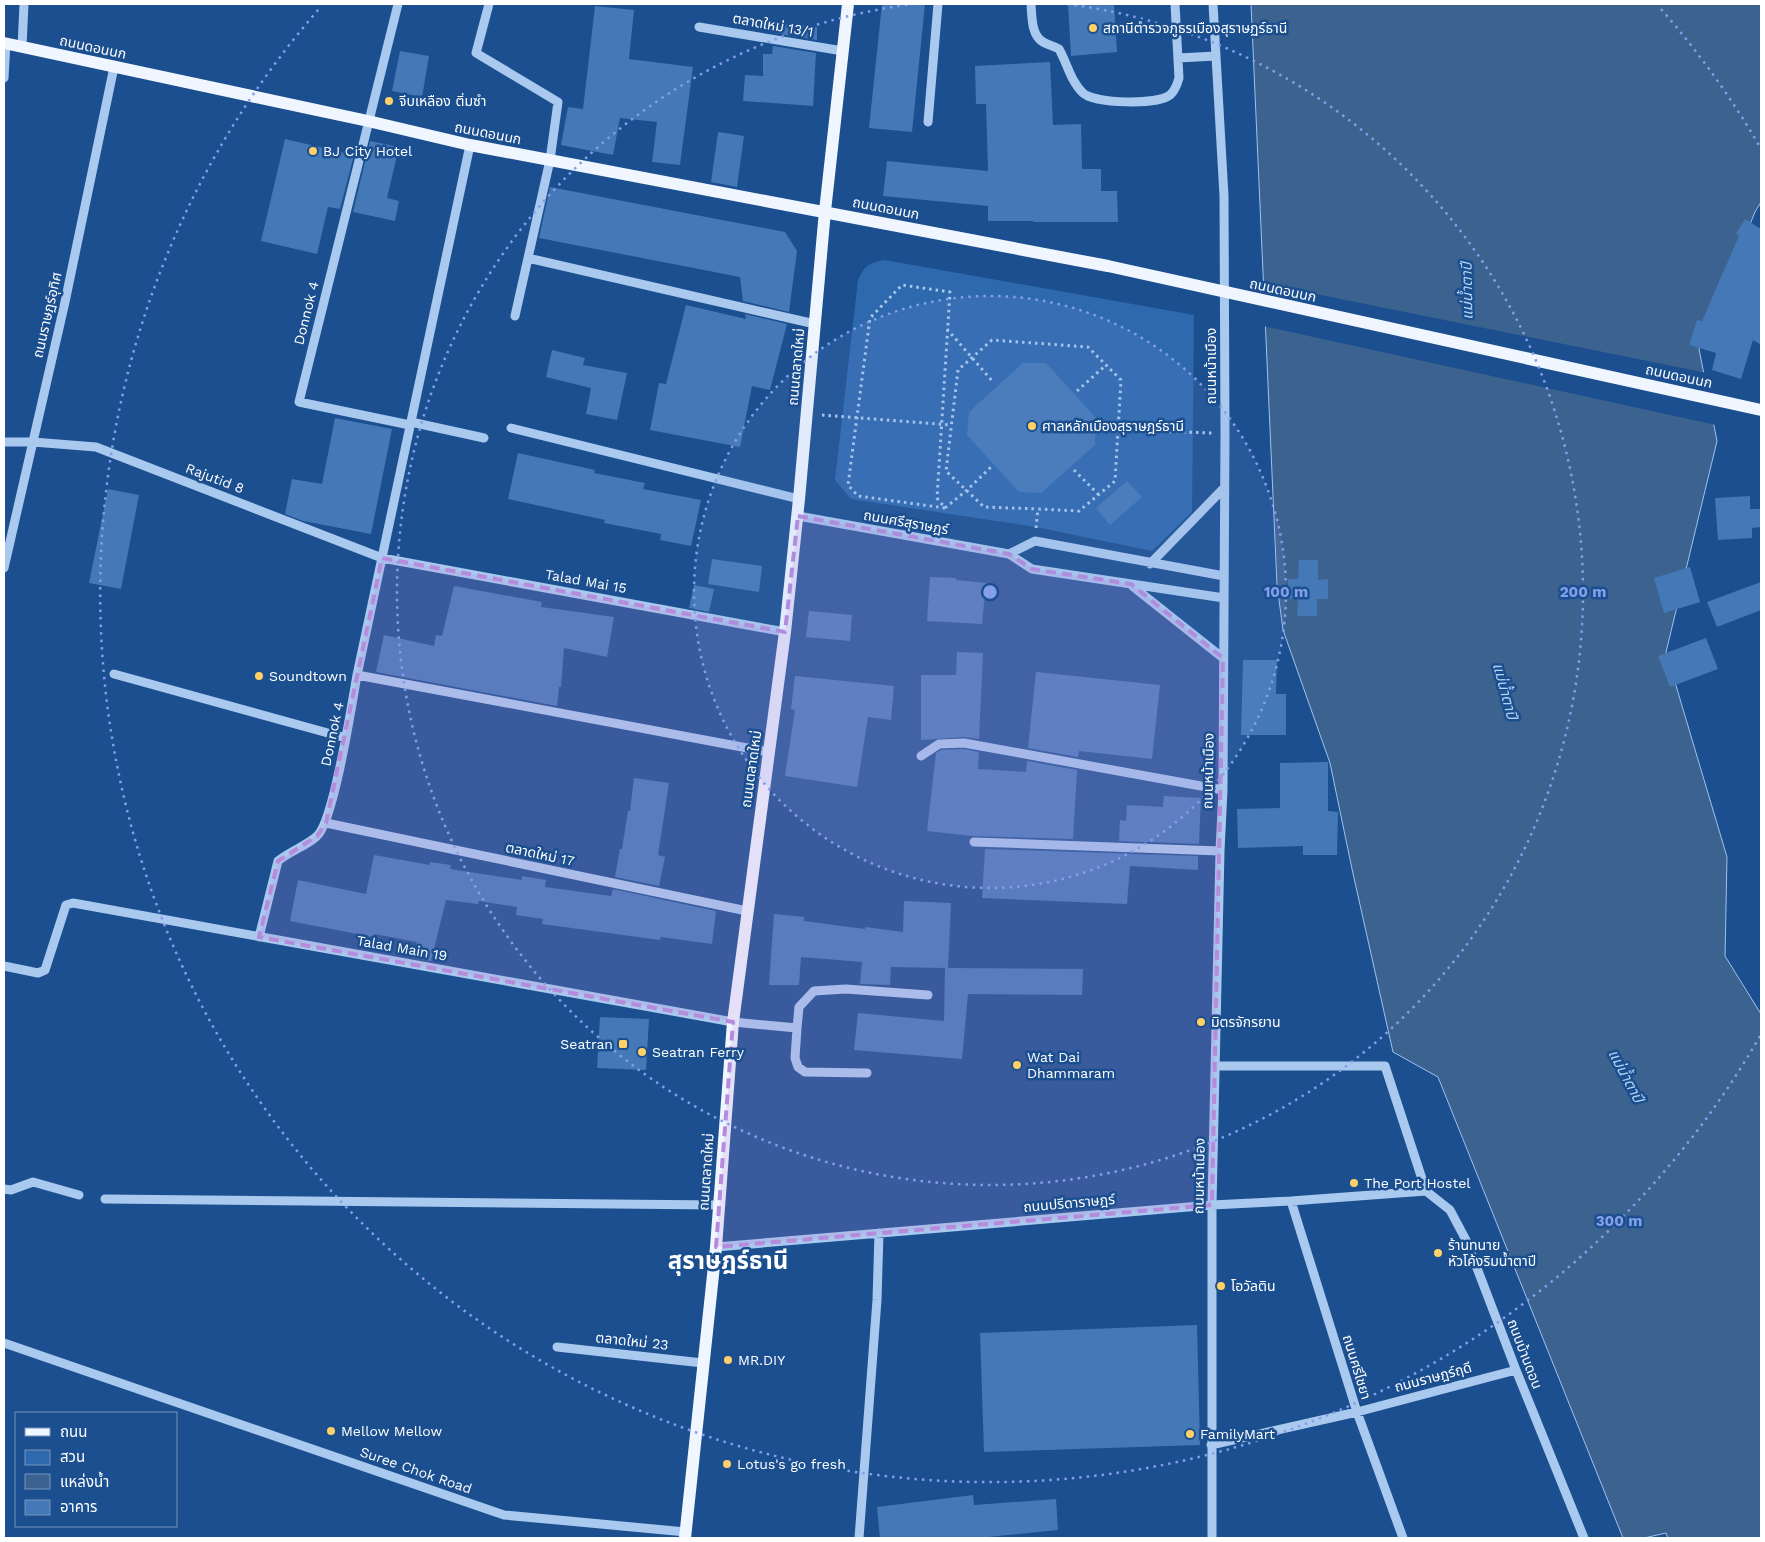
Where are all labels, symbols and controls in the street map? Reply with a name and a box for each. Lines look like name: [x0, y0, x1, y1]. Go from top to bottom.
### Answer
street label: ตลาดใหม่ 13/1: [731, 10, 815, 40]
place label: สถานีตำรวจภูธรเมืองสุราษฏร์ธานี: [1103, 20, 1287, 37]
marker: สถานีตำรวจภูธรเมืองสุราษฏร์ธานี: [1087, 22, 1099, 34]
street label: ถนนดอนนก: [58, 32, 128, 62]
place label: จีบเหลือง ติ่มซำ: [399, 92, 487, 109]
marker: จีบเหลือง ติ่มซำ: [383, 95, 395, 107]
street label: ถนนดอนนก: [453, 119, 523, 147]
place label: BJ City Hotel: [323, 143, 413, 159]
marker: BJ City Hotel: [307, 145, 319, 157]
street label: ถนนดอนนก: [851, 194, 921, 222]
water label: แม่น้ำตาปี: [1455, 260, 1477, 320]
street label: ถนนราษฏร์อุทิศ: [29, 270, 66, 360]
street label: ถนนดอนนก: [1248, 275, 1318, 305]
street label: Donnok 4: [290, 279, 322, 347]
street label: ถนนตลาดใหม่: [785, 328, 807, 406]
street label: ถนนหน้าเมือง: [1203, 328, 1219, 404]
street label: ถนนดอนนก: [1644, 361, 1714, 391]
place label: ศาลหลักเมืองสุราษฎร์ธานี: [1042, 418, 1184, 435]
marker: ศาลหลักเมืองสุราษฎร์ธานี: [1026, 420, 1038, 432]
street label: Rajutid 8: [183, 460, 247, 496]
street label: ถนนศรีสุราษฎร์: [862, 507, 950, 538]
street label: Talad Mai 15: [544, 566, 628, 596]
centre of rings: [981, 583, 999, 601]
text: 100 m: [1264, 583, 1308, 601]
text: 200 m: [1560, 583, 1606, 601]
water label: แม่น้ำตาปี: [1489, 660, 1524, 723]
place label: Soundtown: [269, 668, 347, 684]
marker: Soundtown: [253, 670, 265, 682]
street label: Donnok 4: [317, 700, 347, 768]
street label: ถนนตลาดใหม่: [738, 729, 764, 809]
street label: ถนนหน้าเมือง: [1199, 733, 1217, 809]
street label: ตลาดใหม่ 17: [504, 839, 576, 869]
street label: Talad Main 19: [356, 932, 448, 964]
place label: มิตรจักรยาน: [1211, 1014, 1281, 1030]
marker: มิตรจักรยาน: [1195, 1016, 1207, 1028]
place label: Seatran: [560, 1036, 613, 1052]
marker: Seatran: [617, 1038, 629, 1050]
place label: Seatran Ferry: [652, 1044, 745, 1060]
water label: แม่น้ำตาปี: [1605, 1045, 1650, 1107]
marker: Seatran Ferry: [636, 1046, 648, 1058]
place label: Wat Dai Dhammaram: [1027, 1049, 1115, 1081]
marker: Wat Dai Dhammaram: [1011, 1059, 1023, 1071]
street label: ถนนตลาดใหม่: [695, 1133, 717, 1211]
street label: ถนนหน้าเมือง: [1190, 1138, 1208, 1214]
place label: The Port Hostel: [1364, 1175, 1471, 1191]
marker: The Port Hostel: [1348, 1177, 1360, 1189]
street label: ถนนปรีดาราษฎร์: [1023, 1191, 1116, 1215]
text: 300 m: [1596, 1212, 1642, 1230]
place label: ร้านทนาย หัวโค้งริมน้ำตาปี: [1448, 1237, 1536, 1269]
district label: สุราษฎร์ธานี: [668, 1247, 788, 1276]
marker: ร้านทนาย หัวโค้งริมน้ำตาปี: [1432, 1247, 1444, 1259]
place label: โอวัลติน: [1231, 1278, 1276, 1294]
marker: โอวัลติน: [1215, 1280, 1227, 1292]
street label: ถนนบ้านดอน: [1504, 1317, 1546, 1391]
street label: ตลาดใหม่ 23: [595, 1329, 669, 1353]
street label: ถนนศรีไชยา: [1340, 1333, 1374, 1401]
place label: MR.DIY: [738, 1352, 785, 1368]
marker: MR.DIY: [722, 1354, 734, 1366]
street label: ถนนราษฎร์ฤดี: [1393, 1359, 1473, 1395]
legend: [15, 1412, 178, 1527]
text: ถนน: [60, 1423, 87, 1441]
place label: Mellow Mellow: [341, 1423, 443, 1439]
marker: Mellow Mellow: [325, 1425, 337, 1437]
place label: FamilyMart: [1200, 1426, 1275, 1442]
marker: FamilyMart: [1184, 1428, 1196, 1440]
street label: Suree Chok Road: [358, 1443, 474, 1497]
text: สวน: [60, 1448, 85, 1466]
place label: Lotus's go fresh: [737, 1456, 846, 1472]
marker: Lotus's go fresh: [721, 1458, 733, 1470]
text: แหล่งน้ำ: [60, 1471, 109, 1491]
text: อาคาร: [60, 1498, 97, 1516]

